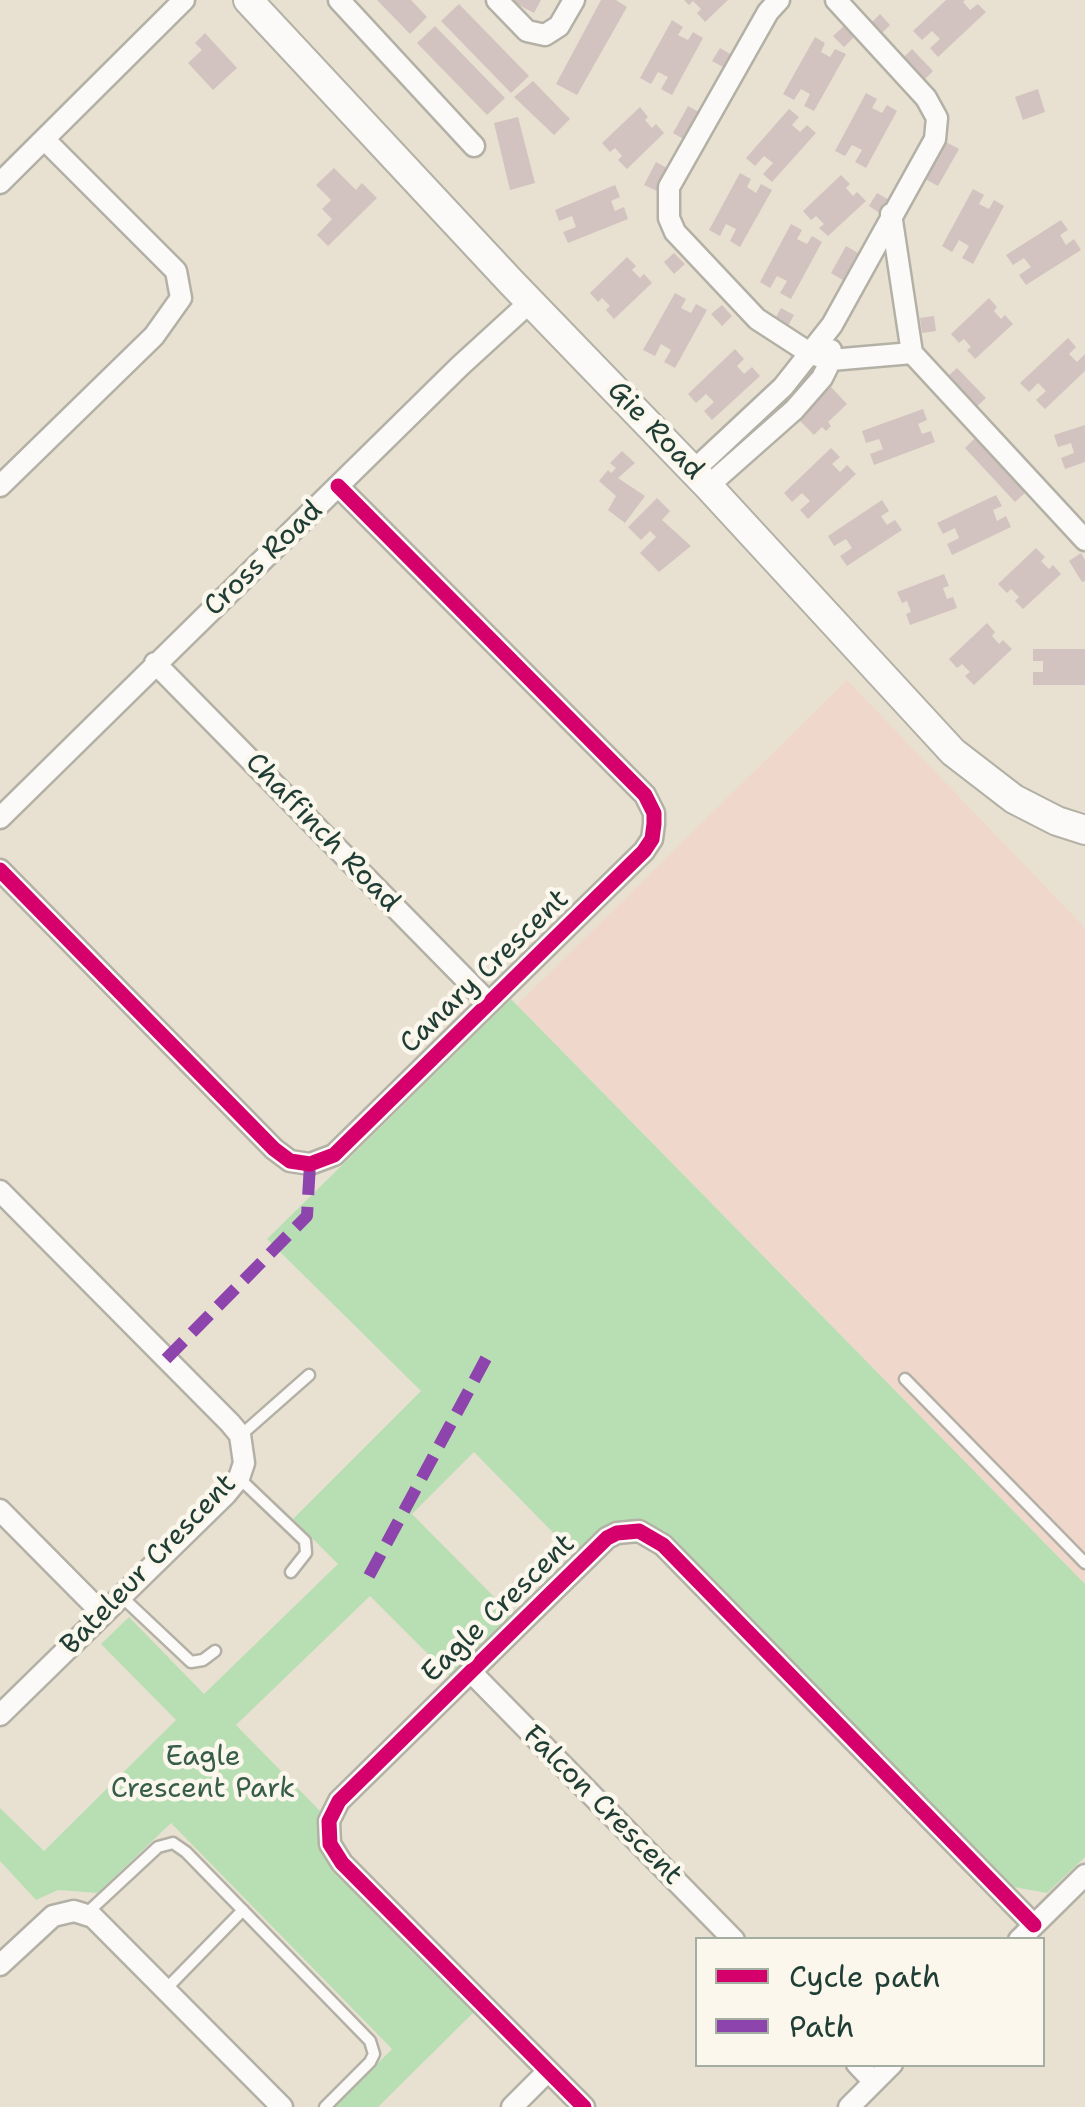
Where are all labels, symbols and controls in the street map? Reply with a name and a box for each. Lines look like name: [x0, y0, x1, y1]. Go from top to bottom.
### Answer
street label: Gie Road: [600, 375, 710, 487]
street label: Cross Road: [198, 494, 330, 624]
street label: Chaffinch Road: [238, 746, 406, 920]
street label: Canary Crescent: [394, 883, 576, 1061]
street label: Bateleur Crescent: [54, 1468, 244, 1662]
street label: Eagle Crescent: [416, 1528, 582, 1690]
street label: Falcon Crescent: [515, 1719, 689, 1893]
park label: Eagle Crescent Park: [111, 1741, 295, 1807]
legend: [695, 1937, 1045, 2067]
text: Cycle path: [789, 1956, 941, 1997]
text: Path: [789, 2006, 855, 2047]

